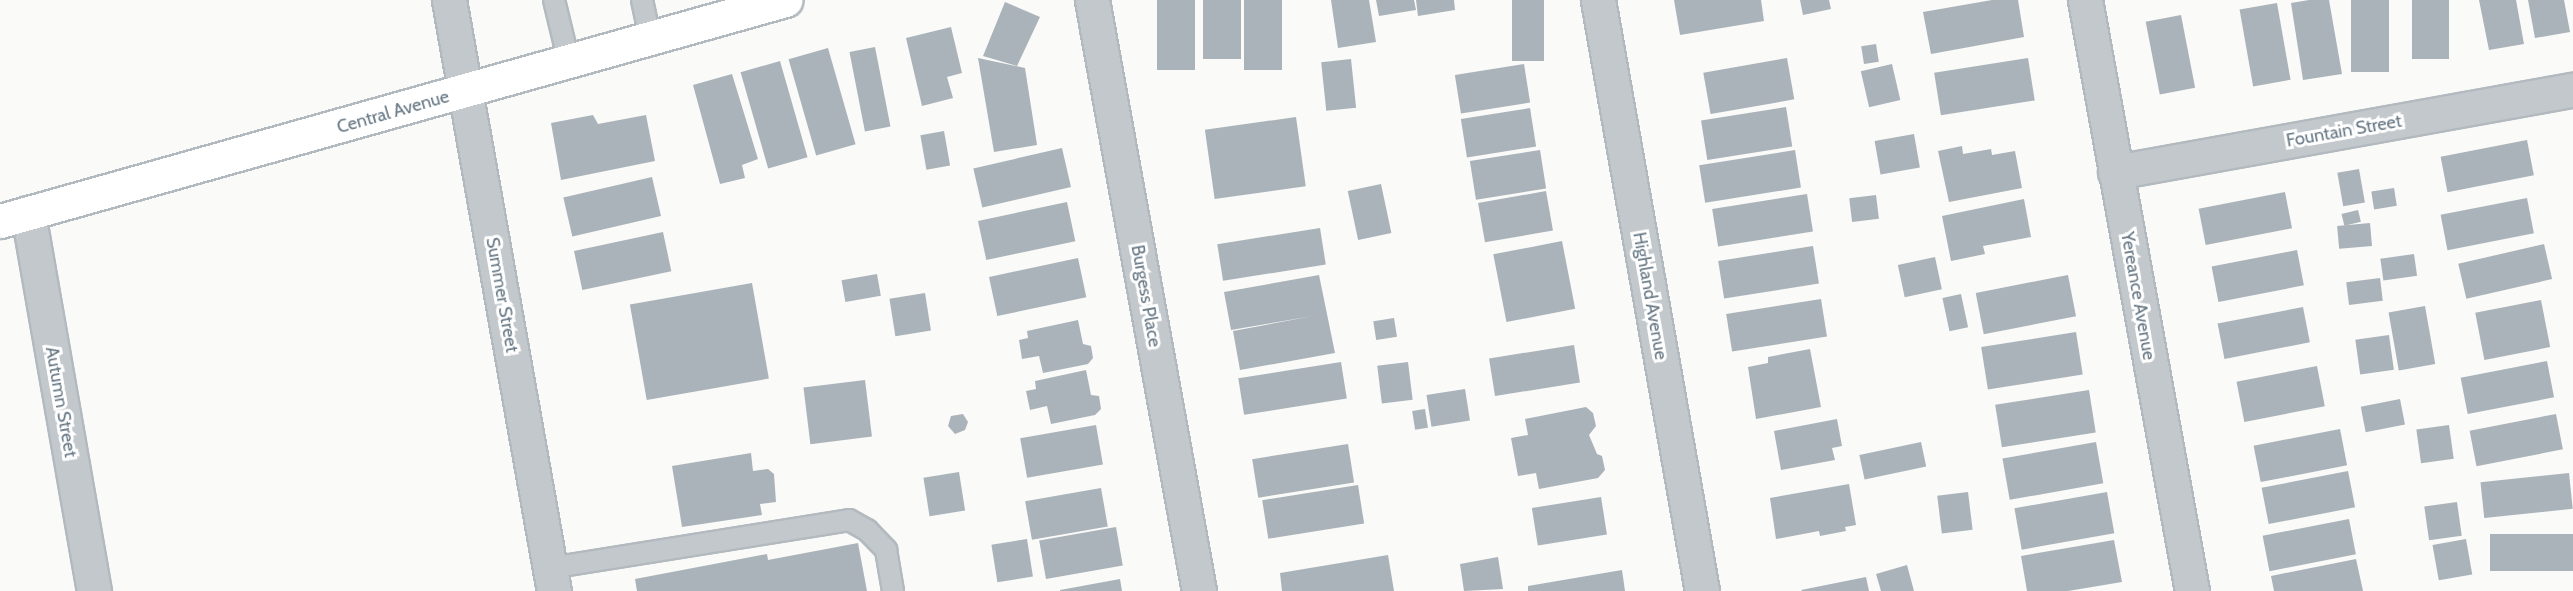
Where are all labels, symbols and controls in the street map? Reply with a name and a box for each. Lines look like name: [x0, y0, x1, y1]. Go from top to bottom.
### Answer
street label: Central Avenue: [334, 86, 452, 138]
street label: Fountain Street: [2285, 110, 2403, 152]
street label: Yereance Avenue: [2116, 230, 2160, 362]
street label: Highland Avenue: [1628, 231, 1672, 361]
street label: Summer Street: [481, 236, 523, 354]
street label: Burgess Place: [1126, 243, 1166, 349]
street label: Autumn Street: [41, 345, 81, 459]

